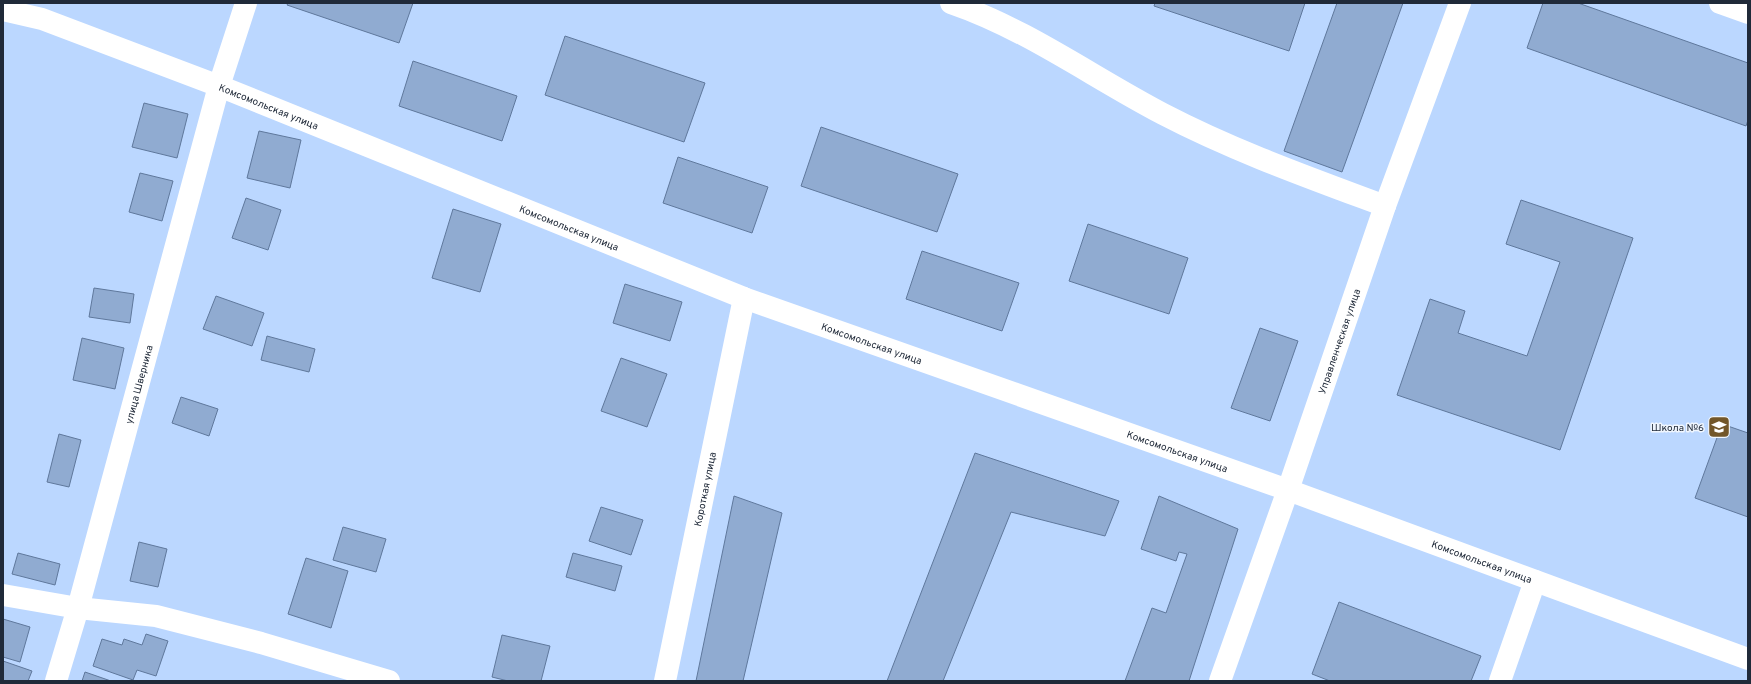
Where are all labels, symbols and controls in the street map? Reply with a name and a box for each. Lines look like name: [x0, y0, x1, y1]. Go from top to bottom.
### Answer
street label: Комсомольская улица: [217, 82, 320, 133]
street label: Комсомольская улица: [517, 203, 620, 255]
street label: Управленческая улица: [1316, 287, 1364, 396]
street label: Комсомольская улица: [819, 321, 924, 368]
street label: улица Шверника: [123, 344, 157, 426]
school or university icon: Школа №6: [1706, 414, 1732, 440]
place label: Школа №6: [1651, 422, 1704, 435]
street label: Комсомольская улица: [1125, 429, 1229, 476]
street label: Короткая улица: [692, 451, 720, 528]
street label: Комсомольская улица: [1429, 538, 1534, 587]

